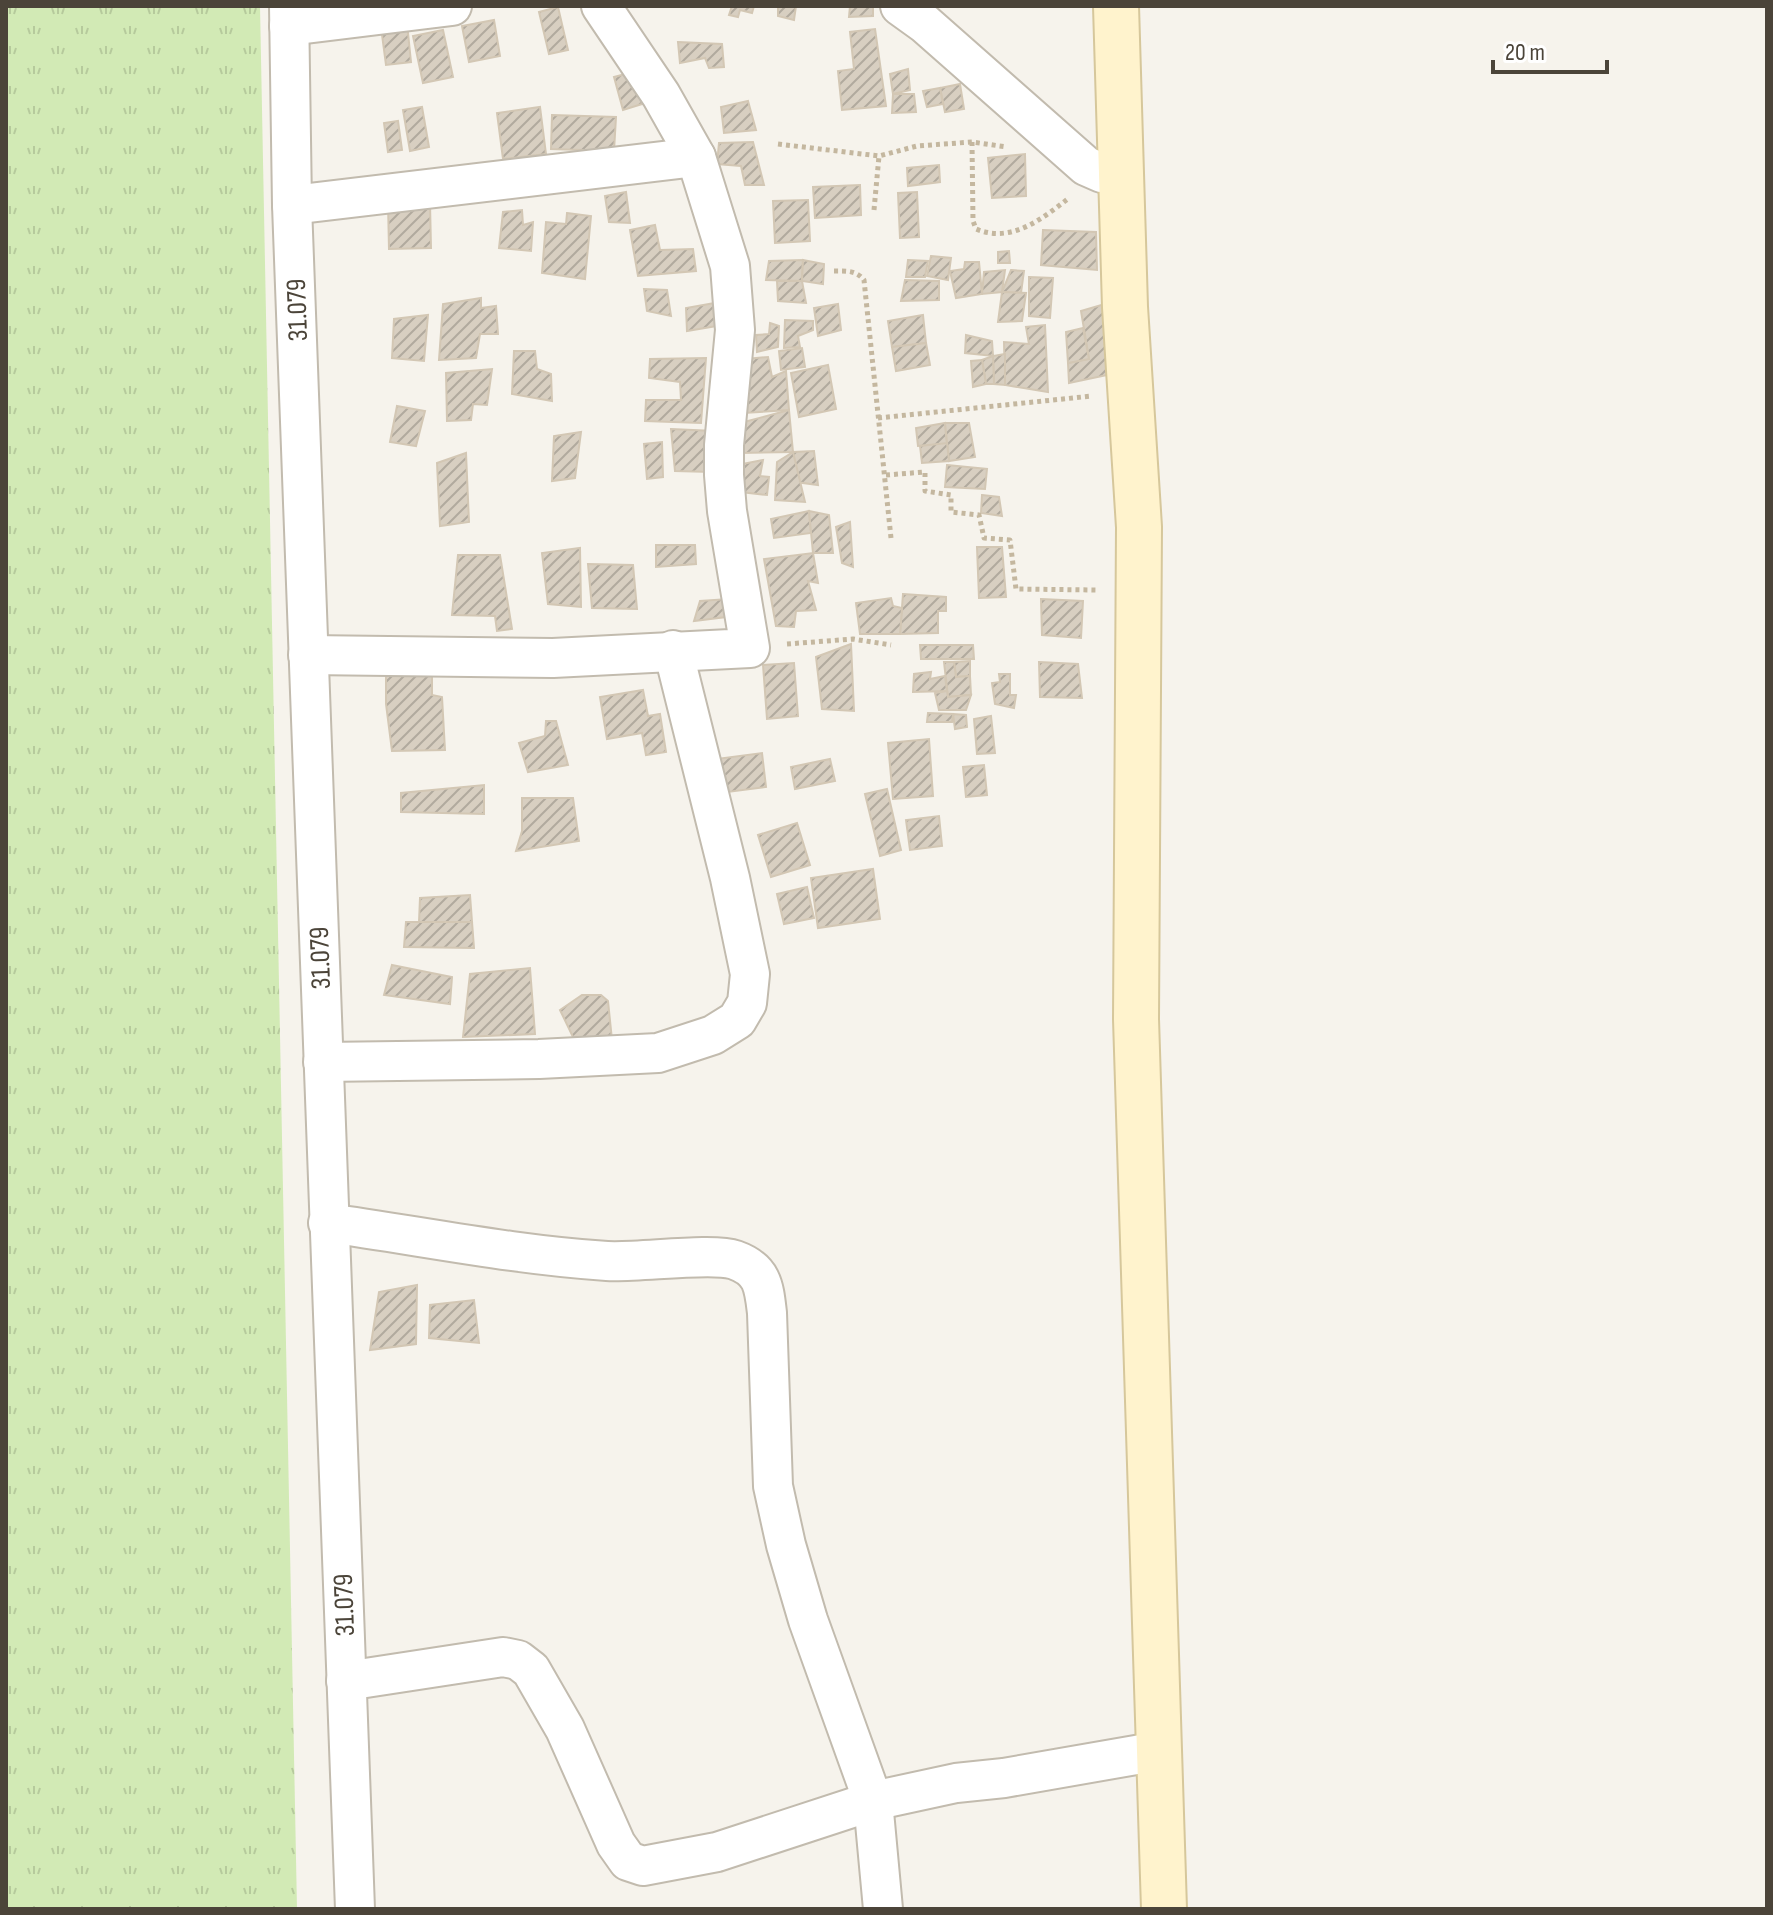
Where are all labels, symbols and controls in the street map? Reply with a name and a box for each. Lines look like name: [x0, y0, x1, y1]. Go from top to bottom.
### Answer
scale bar: [1493, 24, 1607, 74]
text: 20 m: [1505, 38, 1545, 67]
street label: 31.079: [280, 278, 315, 342]
street label: 31.079: [303, 926, 338, 990]
street label: 31.079: [327, 1573, 362, 1637]

